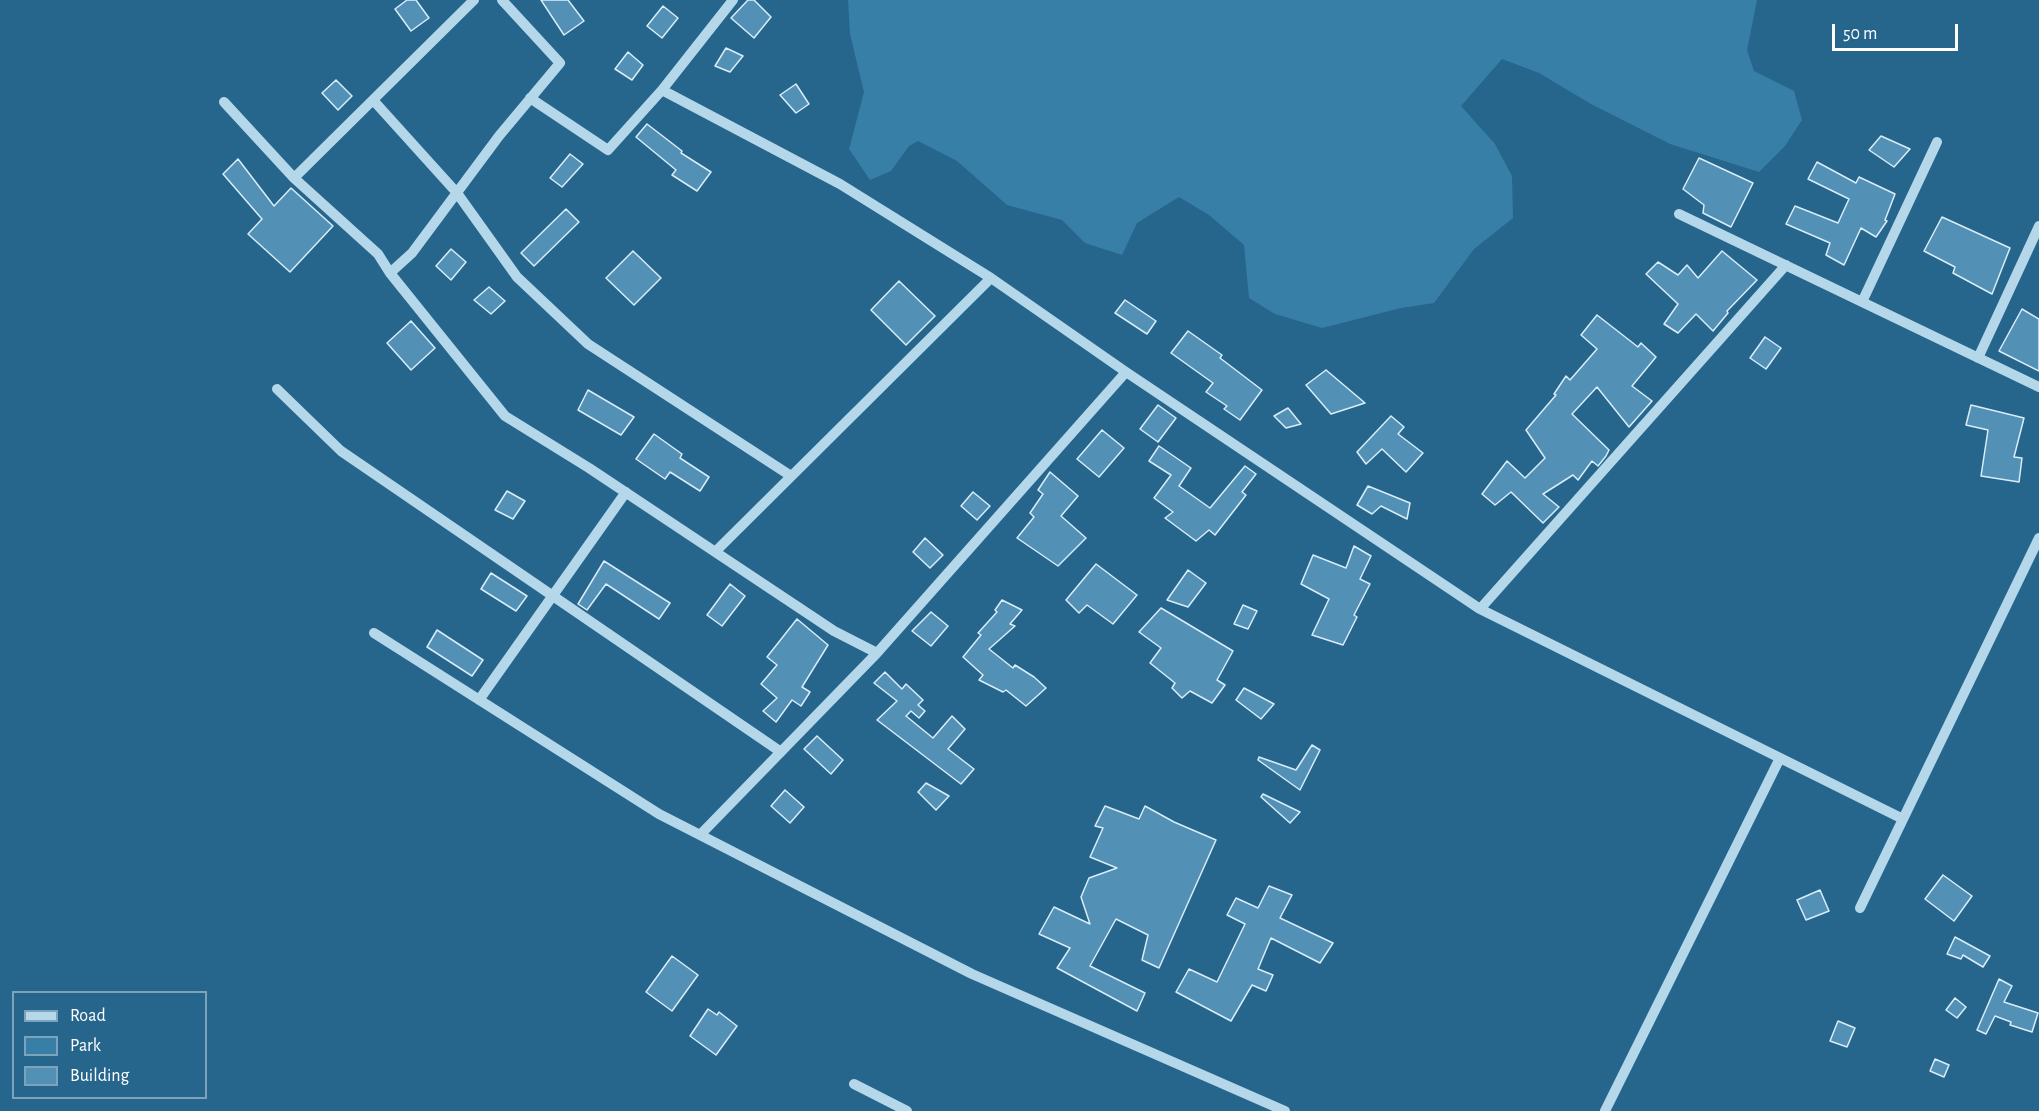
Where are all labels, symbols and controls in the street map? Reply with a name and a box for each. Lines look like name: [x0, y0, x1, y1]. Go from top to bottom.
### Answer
scale bar: [1835, 12, 1961, 50]
text: 50 m: [1843, 25, 1877, 43]
legend: [12, 991, 207, 1099]
text: Road: [70, 1007, 106, 1025]
text: Park: [70, 1037, 101, 1055]
text: Building: [70, 1067, 129, 1085]

